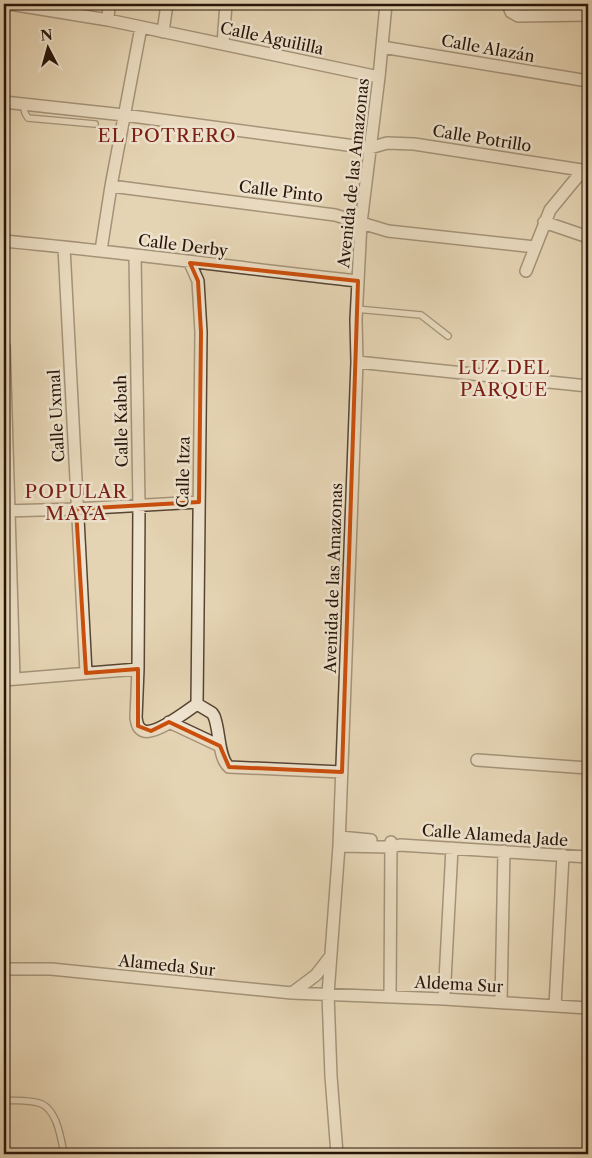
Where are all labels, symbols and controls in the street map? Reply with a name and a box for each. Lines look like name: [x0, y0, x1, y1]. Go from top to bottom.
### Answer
street label: Calle Aguililla: [218, 17, 326, 59]
north arrow: [22, 22, 72, 72]
text: N: [40, 25, 54, 45]
street label: Calle Alazán: [440, 30, 536, 66]
street label: Avenida de las Amazonas: [333, 77, 373, 270]
street label: Calle Potrillo: [431, 120, 533, 156]
district label: EL POTRERO: [97, 124, 237, 147]
street label: Calle Pinto: [238, 176, 324, 206]
street label: Calle Derby: [137, 230, 230, 261]
district label: LUZ DEL PARQUE: [458, 356, 550, 401]
street label: Calle Uxmal: [44, 369, 68, 463]
street label: Calle Kabah: [110, 375, 132, 467]
street label: Calle Itza: [172, 435, 194, 508]
district label: POPULAR MAYA: [25, 480, 127, 525]
street label: Avenida de las Amazonas: [320, 482, 346, 675]
street label: Calle Alameda Jade: [421, 820, 569, 850]
street label: Alameda Sur: [117, 950, 217, 980]
street label: Aldema Sur: [413, 972, 504, 996]

